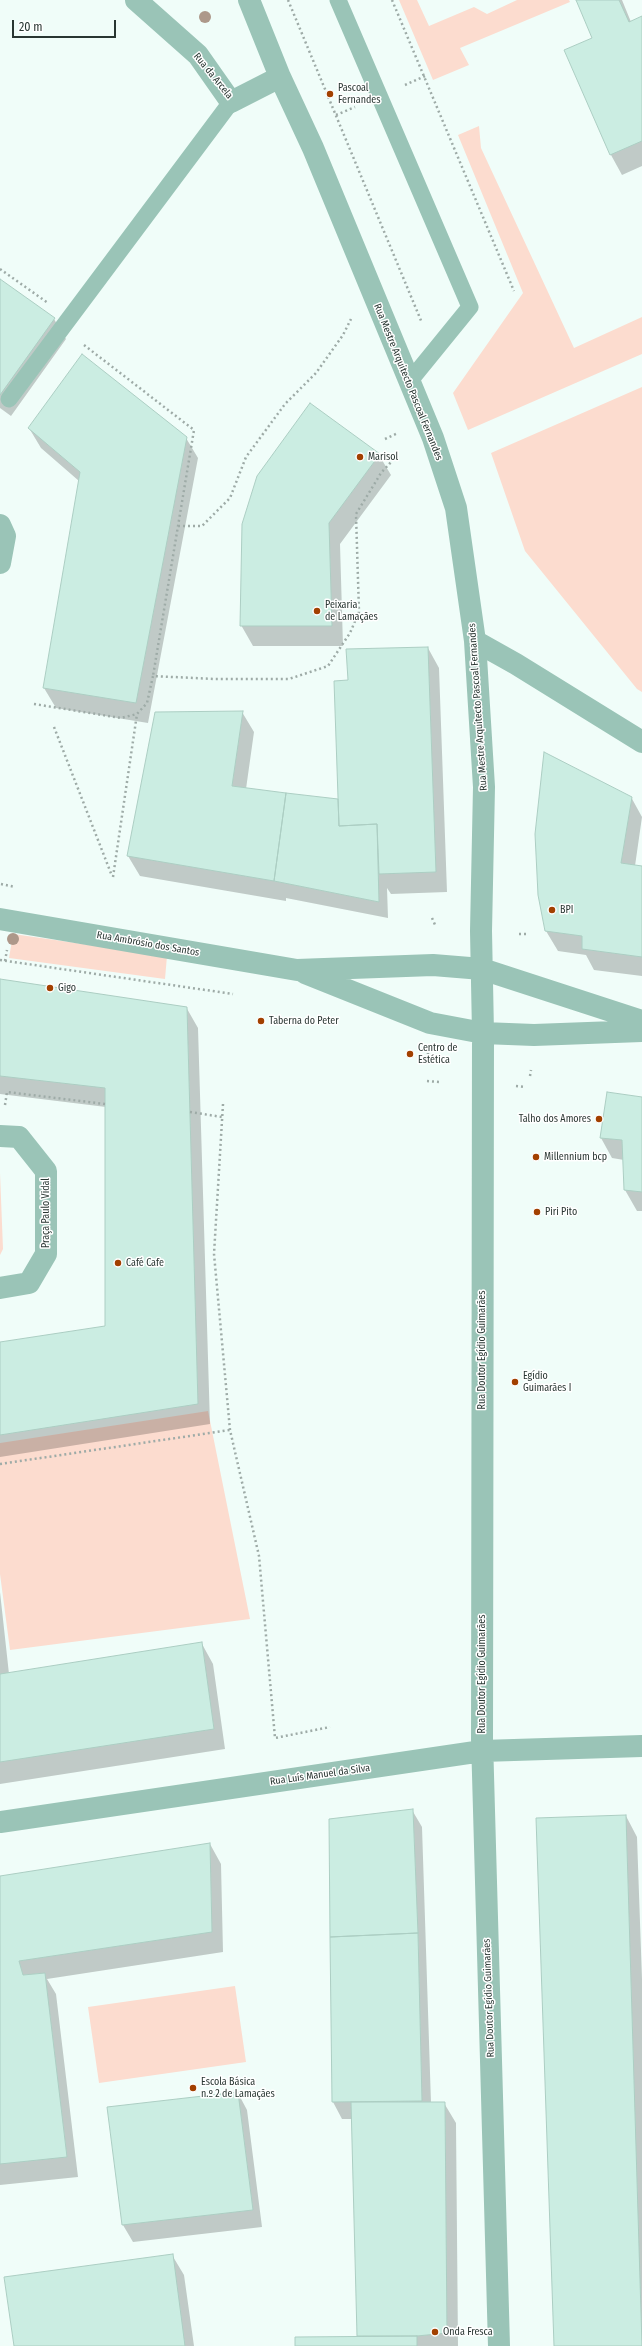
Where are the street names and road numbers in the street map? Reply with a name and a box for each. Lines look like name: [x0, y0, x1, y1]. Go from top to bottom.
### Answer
street label: Rua da Arcela: [191, 51, 235, 101]
street label: Rua Mestre Arquitecto Pascoal Fernandes: [371, 302, 445, 462]
street label: Rua Mestre Arquitecto Pascoal Fernandes: [466, 623, 490, 791]
street label: Rua Ambrósio dos Santos: [96, 929, 200, 959]
street label: Praça Paulo Vidal: [40, 1178, 52, 1248]
street label: Rua Doutor Egídio Guimarães: [476, 1290, 488, 1410]
street label: Rua Doutor Egídio Guimarães: [476, 1614, 488, 1734]
street label: Rua Luís Manuel da Silva: [269, 1762, 371, 1788]
street label: Rua Doutor Egídio Guimarães: [481, 1938, 497, 2058]

